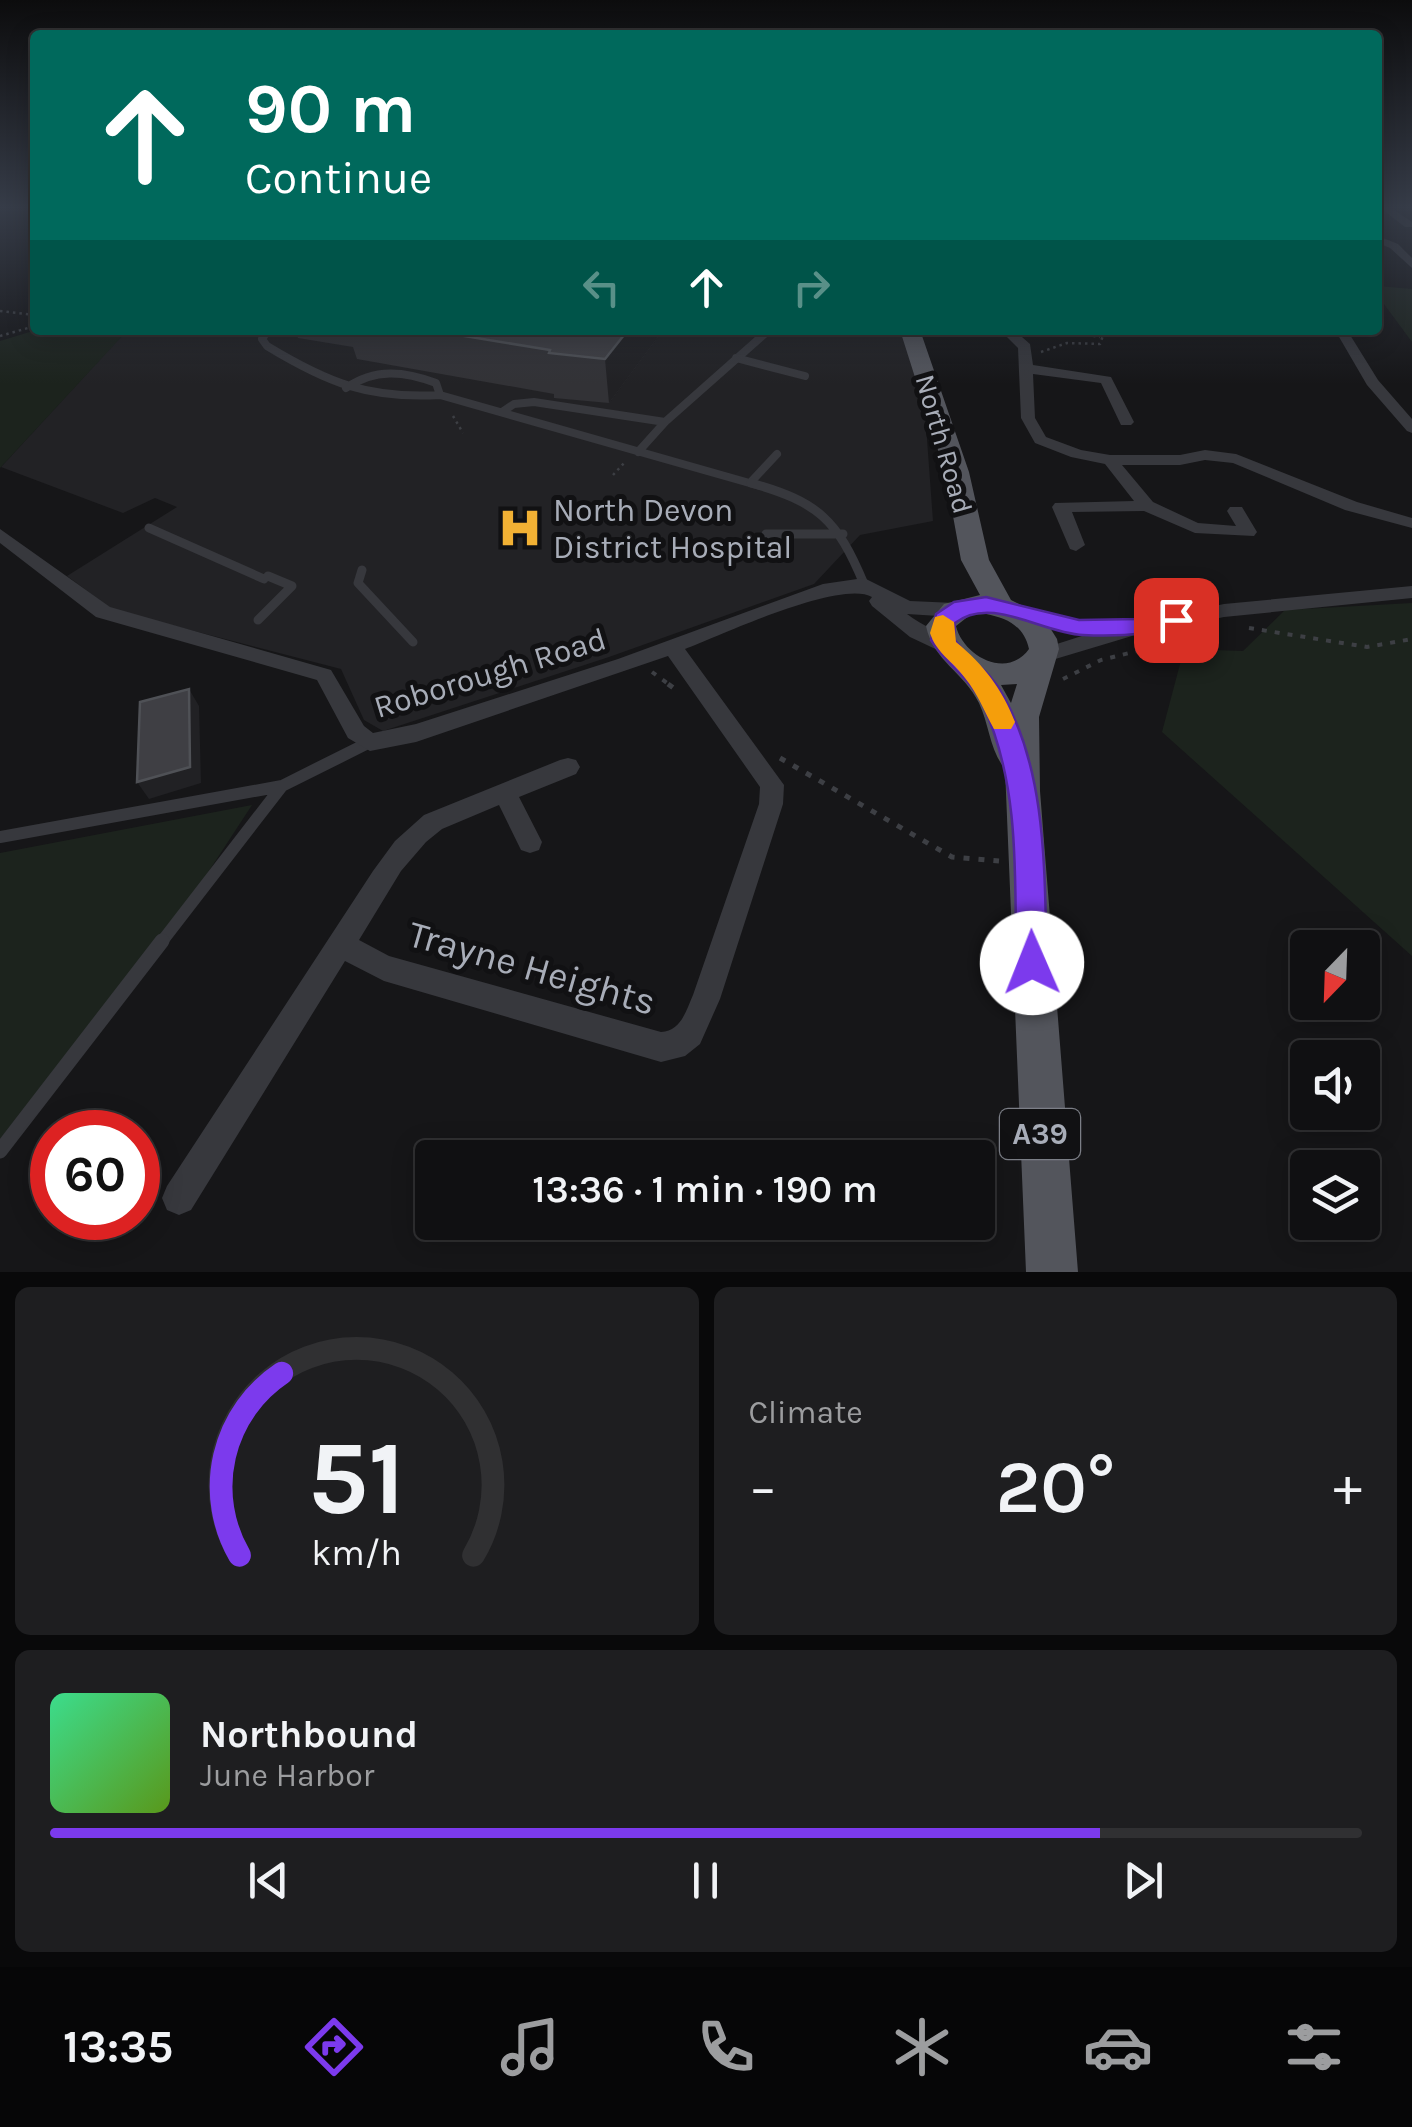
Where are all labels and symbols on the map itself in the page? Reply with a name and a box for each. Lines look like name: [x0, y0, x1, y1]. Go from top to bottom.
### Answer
street label: North Road: [908, 371, 980, 517]
place label: North Devon District Hospital: [553, 492, 792, 566]
hospital icon: North Devon District Hospital: [496, 504, 544, 552]
pin: [1134, 578, 1219, 663]
street label: Roborough Road: [370, 620, 610, 726]
street label: Trayne Heights: [403, 911, 661, 1025]
position arrow: [980, 911, 1084, 1015]
north arrow: [1290, 930, 1380, 1020]
road number: A39: [1000, 1109, 1080, 1159]
speed limit sign: 60: [30, 1110, 160, 1240]

